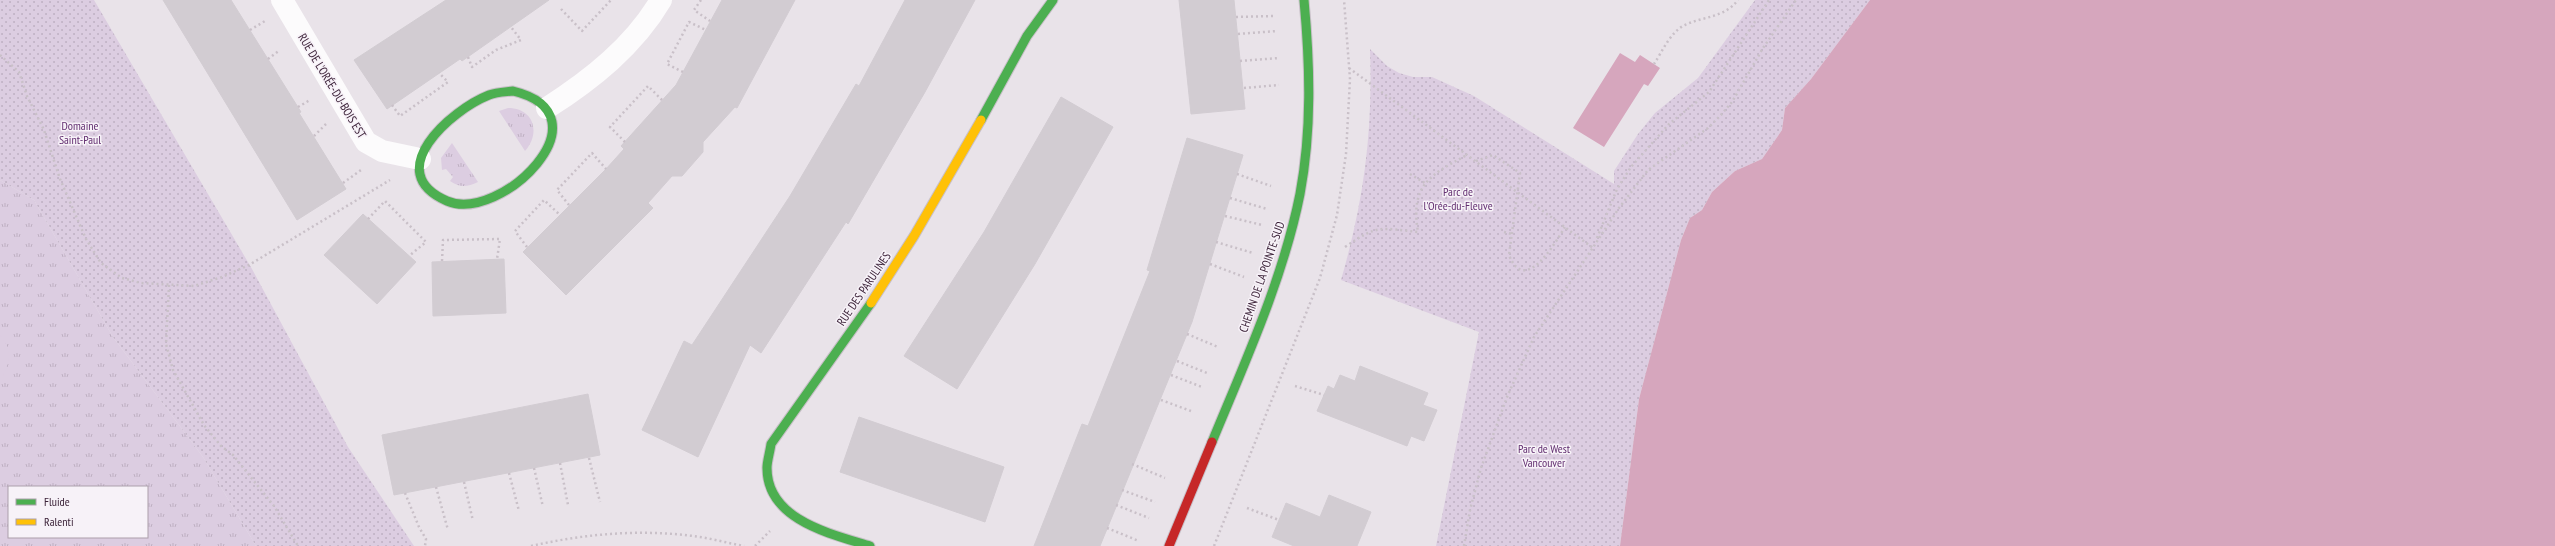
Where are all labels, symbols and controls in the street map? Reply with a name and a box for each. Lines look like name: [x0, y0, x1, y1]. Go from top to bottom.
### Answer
street label: RUE DE L'ORÉE-DU-BOIS EST: [295, 31, 370, 141]
park label: Domaine Saint-Paul: [59, 118, 101, 147]
park label: Parc de l'Orée-du-Fleuve: [1423, 184, 1493, 213]
street label: CHEMIN DE LA POINTE-SUD: [1236, 219, 1288, 334]
street label: RUE DES PARULINES: [833, 249, 894, 328]
park label: Parc de West Vancouver: [1518, 441, 1571, 470]
legend: [8, 486, 148, 538]
text: Fluide: [44, 494, 70, 509]
text: Ralenti: [44, 514, 73, 529]

